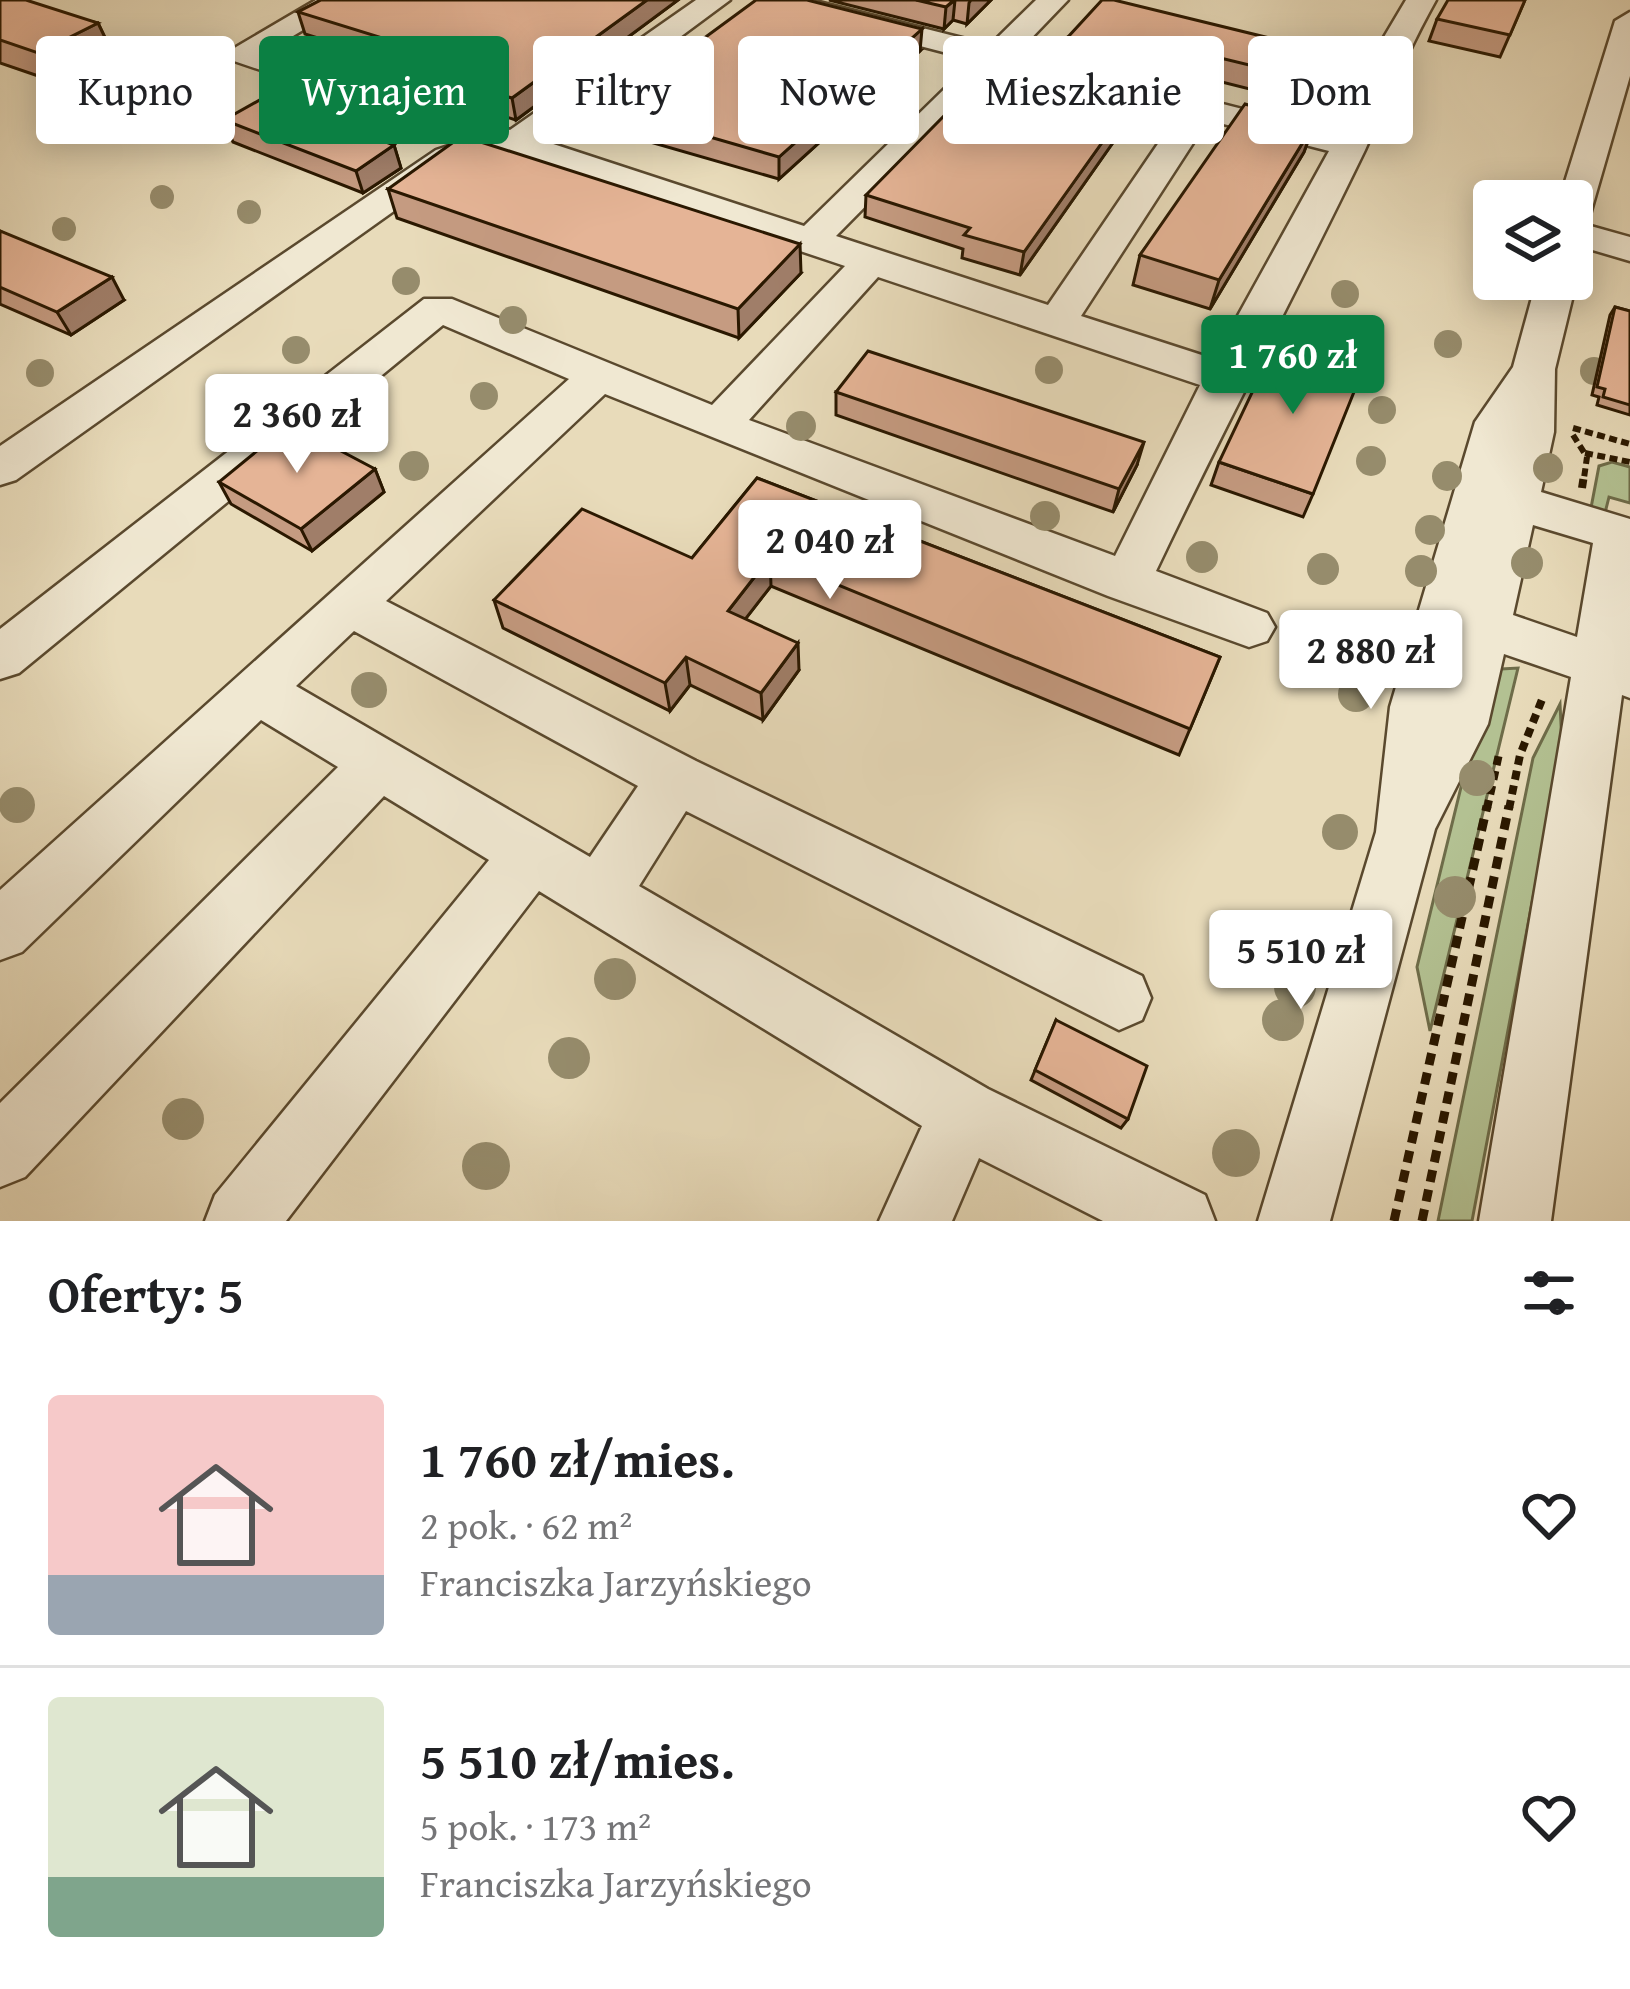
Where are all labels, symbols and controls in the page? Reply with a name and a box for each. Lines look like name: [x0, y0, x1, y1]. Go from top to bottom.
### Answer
chip: Kupno: [36, 36, 235, 144]
chip: Wynajem: [259, 36, 509, 144]
chip: Filtry: [533, 36, 714, 144]
chip: Nowe: [738, 36, 919, 144]
chip: Mieszkanie: [943, 36, 1224, 144]
chip: Dom: [1248, 36, 1413, 144]
map controls: [1473, 180, 1593, 300]
button: layers: [1473, 180, 1593, 300]
pin: 1 760 zł: [1169, 315, 1417, 417]
text: 1 760 zł: [1228, 325, 1358, 382]
pin: 2 360 zł: [173, 374, 421, 476]
text: 2 360 zł: [232, 384, 362, 441]
pin: 2 040 zł: [706, 500, 954, 602]
text: 2 040 zł: [765, 510, 895, 567]
pin: 2 880 zł: [1247, 610, 1495, 712]
text: 2 880 zł: [1306, 620, 1436, 677]
pin: 5 510 zł: [1177, 910, 1425, 1012]
text: 5 510 zł: [1236, 920, 1366, 977]
text: Oferty: 5: [48, 1256, 244, 1331]
icon: filters: [1516, 1260, 1582, 1326]
text: 1 760 zł/mies.: [420, 1421, 735, 1496]
icon: home: [144, 1443, 288, 1587]
icon: heart: [1516, 1482, 1582, 1548]
text: 2 pok. · 62 m²: [420, 1496, 632, 1553]
text: Franciszka Jarzyńskiego: [420, 1553, 812, 1610]
text: 5 510 zł/mies.: [420, 1722, 735, 1797]
icon: home: [144, 1745, 288, 1889]
icon: heart: [1516, 1784, 1582, 1850]
text: 5 pok. · 173 m²: [420, 1797, 651, 1854]
text: Franciszka Jarzyńskiego: [420, 1854, 812, 1911]

